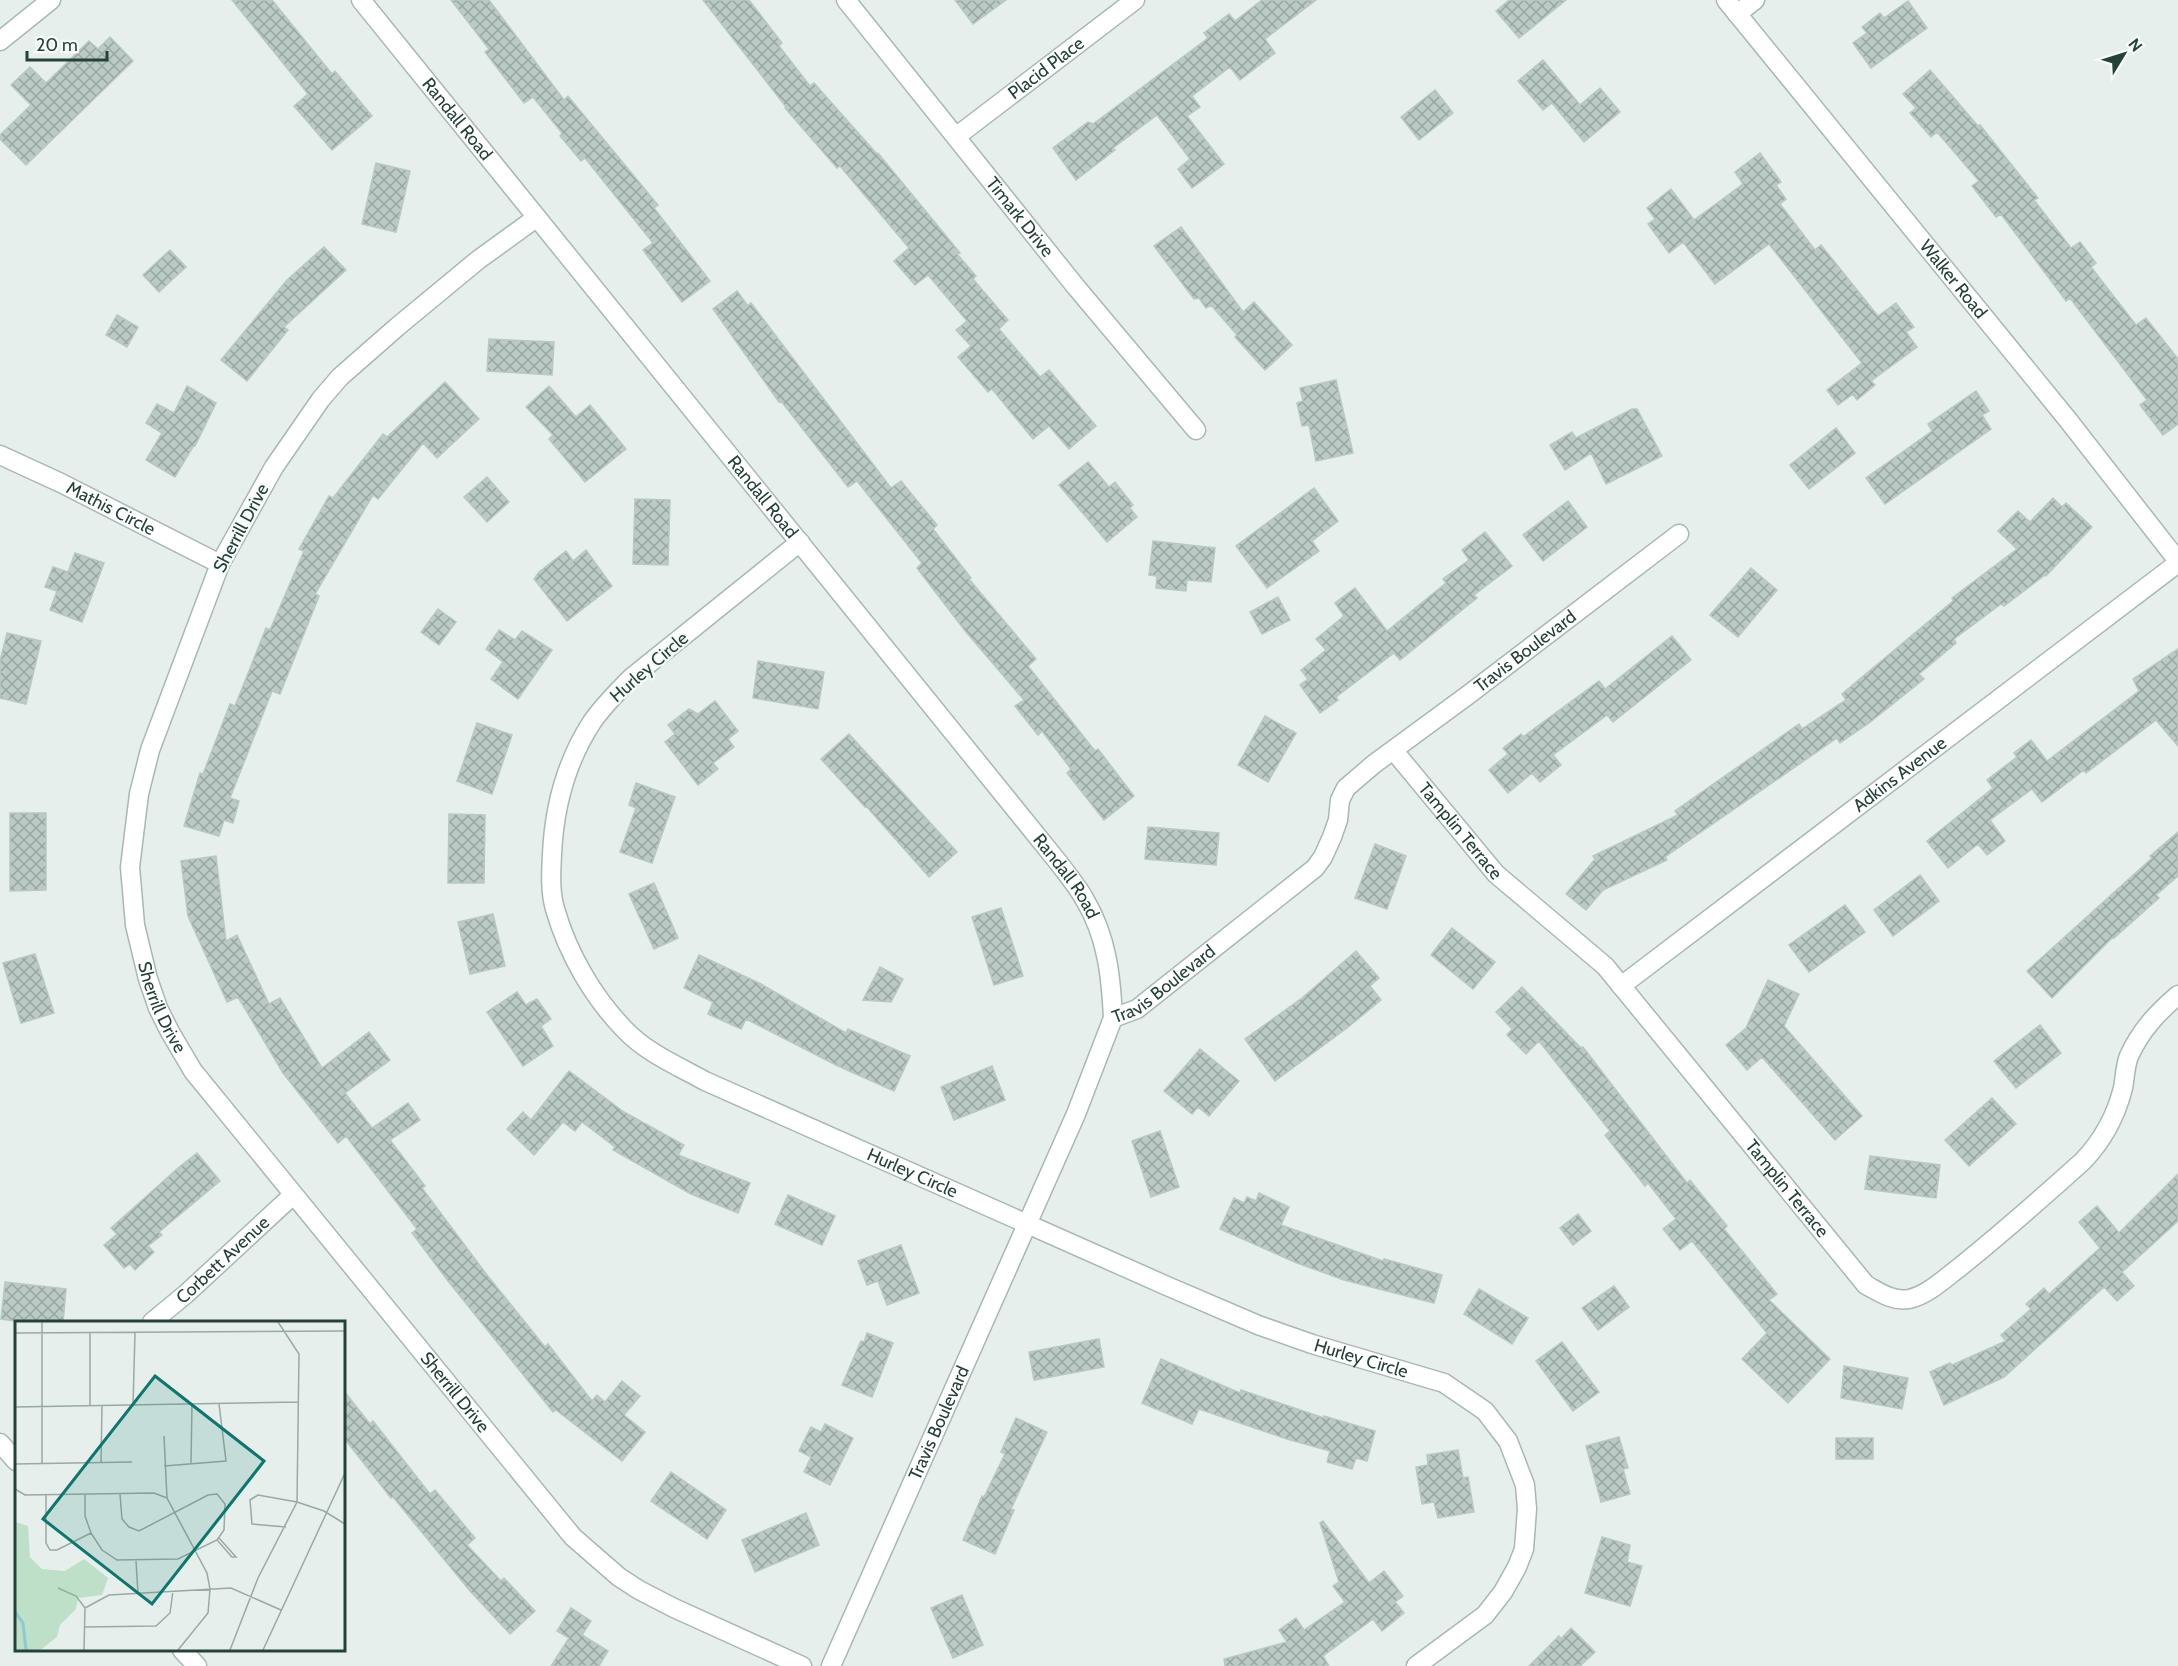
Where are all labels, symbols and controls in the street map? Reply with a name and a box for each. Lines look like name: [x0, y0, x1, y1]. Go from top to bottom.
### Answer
scale bar: [27, 24, 106, 62]
north arrow: [2094, 24, 2154, 84]
street label: Placid Place: [1004, 32, 1088, 104]
text: 20 m: [36, 34, 78, 56]
text: N: [2124, 35, 2146, 55]
street label: Randall Road: [417, 73, 497, 165]
street label: Timark Drive: [981, 173, 1058, 261]
street label: Walker Road: [1915, 235, 1992, 323]
street label: Randall Road: [723, 451, 803, 543]
street label: Mathis Circle: [63, 477, 159, 540]
street label: Sherrill Drive: [208, 480, 274, 576]
street label: Travis Boulevard: [1470, 606, 1580, 697]
street label: Hurley Circle: [605, 627, 693, 707]
street label: Adkins Avenue: [1849, 732, 1951, 817]
street label: Tamplin Terrace: [1414, 778, 1507, 884]
street label: Randall Road: [1028, 829, 1104, 922]
street label: Travis Boulevard: [1109, 940, 1220, 1028]
street label: Sherrill Drive: [133, 959, 191, 1057]
street label: Tamplin Terrace: [1741, 1135, 1834, 1242]
street label: Hurley Circle: [864, 1143, 961, 1203]
street label: Corbett Avenue: [172, 1212, 274, 1309]
inset map: [15, 1321, 345, 1651]
street label: Hurley Circle: [1312, 1334, 1411, 1383]
street label: Sherrill Drive: [416, 1347, 494, 1437]
street label: Travis Boulevard: [904, 1362, 974, 1483]

